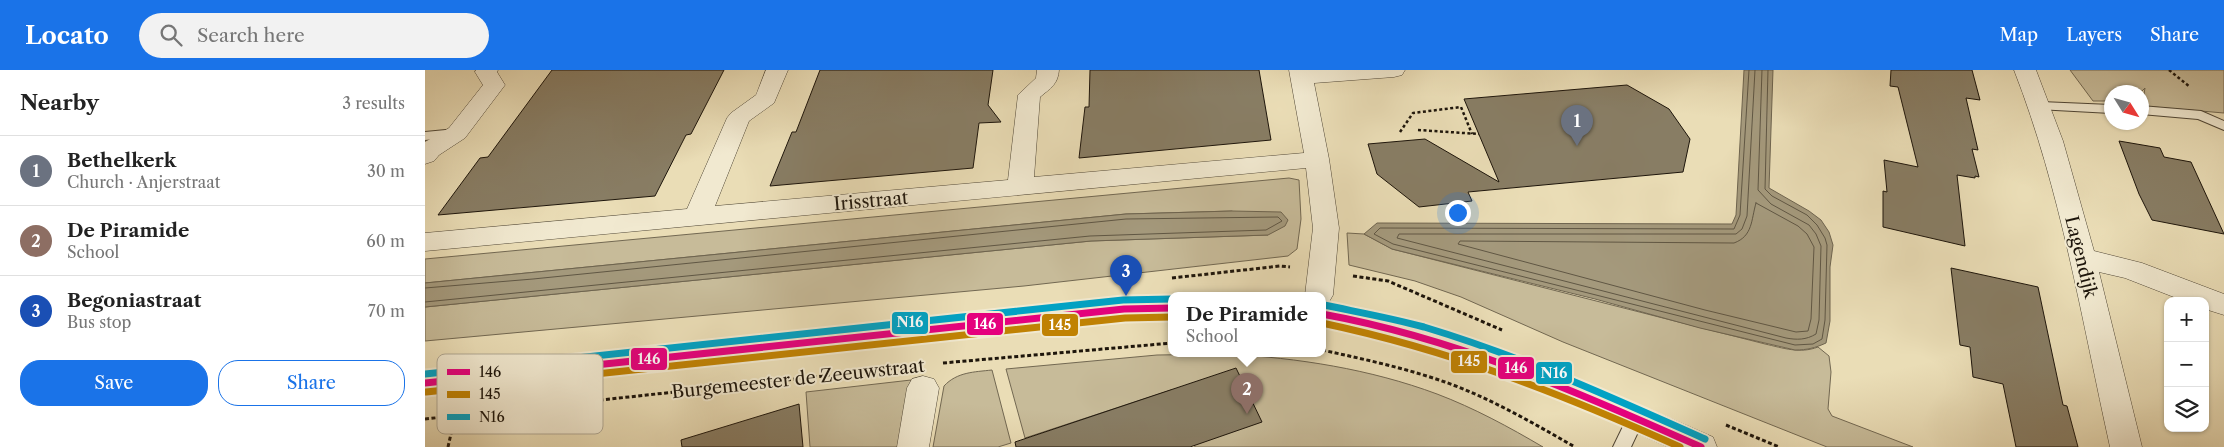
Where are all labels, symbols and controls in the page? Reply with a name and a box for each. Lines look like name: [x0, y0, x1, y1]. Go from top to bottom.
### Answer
search box: [139, 13, 489, 58]
text: Locato: [25, 21, 109, 50]
icon: search: [157, 21, 185, 49]
text: Search here: [197, 24, 305, 47]
text: Map: [2000, 24, 2038, 46]
text: Layers: [2066, 24, 2122, 46]
text: Share: [2150, 24, 2199, 46]
north arrow: [2104, 85, 2149, 130]
text: Nearby: [20, 90, 99, 115]
text: 3 results: [342, 93, 405, 113]
pin: 1: [1561, 105, 1593, 146]
text: Bethelkerk: [67, 149, 176, 172]
text: 1: [32, 161, 40, 181]
text: 30 m: [367, 161, 405, 181]
text: Church · Anjerstraat: [67, 172, 220, 192]
street label: Irisstraat: [833, 187, 910, 215]
your location: [1445, 200, 1471, 226]
street label: Lagendijk: [2060, 214, 2102, 302]
text: De Piramide: [67, 219, 189, 242]
text: 2: [31, 231, 41, 251]
text: 60 m: [366, 231, 405, 251]
text: School: [67, 242, 119, 262]
pin: 3: [1110, 255, 1142, 296]
text: Begoniastraat: [67, 289, 201, 312]
popup: [1168, 292, 1326, 357]
map controls: [2164, 297, 2209, 432]
button: +: [2164, 297, 2209, 342]
text: 3: [31, 301, 41, 321]
text: 70 m: [368, 301, 405, 321]
text: De Piramide: [1186, 303, 1308, 326]
line badge: N16: [891, 311, 929, 335]
text: Bus stop: [67, 312, 131, 332]
line badge: 146: [966, 312, 1004, 336]
text: N16: [897, 313, 923, 331]
line badge: 145: [1041, 313, 1079, 337]
text: 146: [974, 315, 996, 333]
text: 145: [1049, 316, 1071, 334]
text: School: [1186, 326, 1238, 346]
button: −: [2164, 342, 2209, 387]
line badge: 146: [630, 347, 668, 371]
text: 146: [638, 350, 660, 368]
line badge: 145: [1450, 350, 1488, 374]
text: 145: [1458, 352, 1480, 370]
legend: [437, 354, 603, 434]
street label: Burgemeester de Zeeuwstraat: [670, 355, 926, 403]
line badge: 146: [1497, 356, 1535, 380]
text: 146: [1505, 359, 1527, 377]
button: Save: [20, 360, 208, 406]
button: Share: [218, 360, 405, 406]
line badge: N16: [1535, 361, 1573, 385]
text: 146: [479, 363, 501, 381]
text: N16: [1541, 364, 1567, 382]
pin: 2: [1231, 373, 1263, 414]
text: 145: [479, 385, 501, 403]
button: layers: [2164, 387, 2209, 432]
text: N16: [479, 408, 505, 426]

